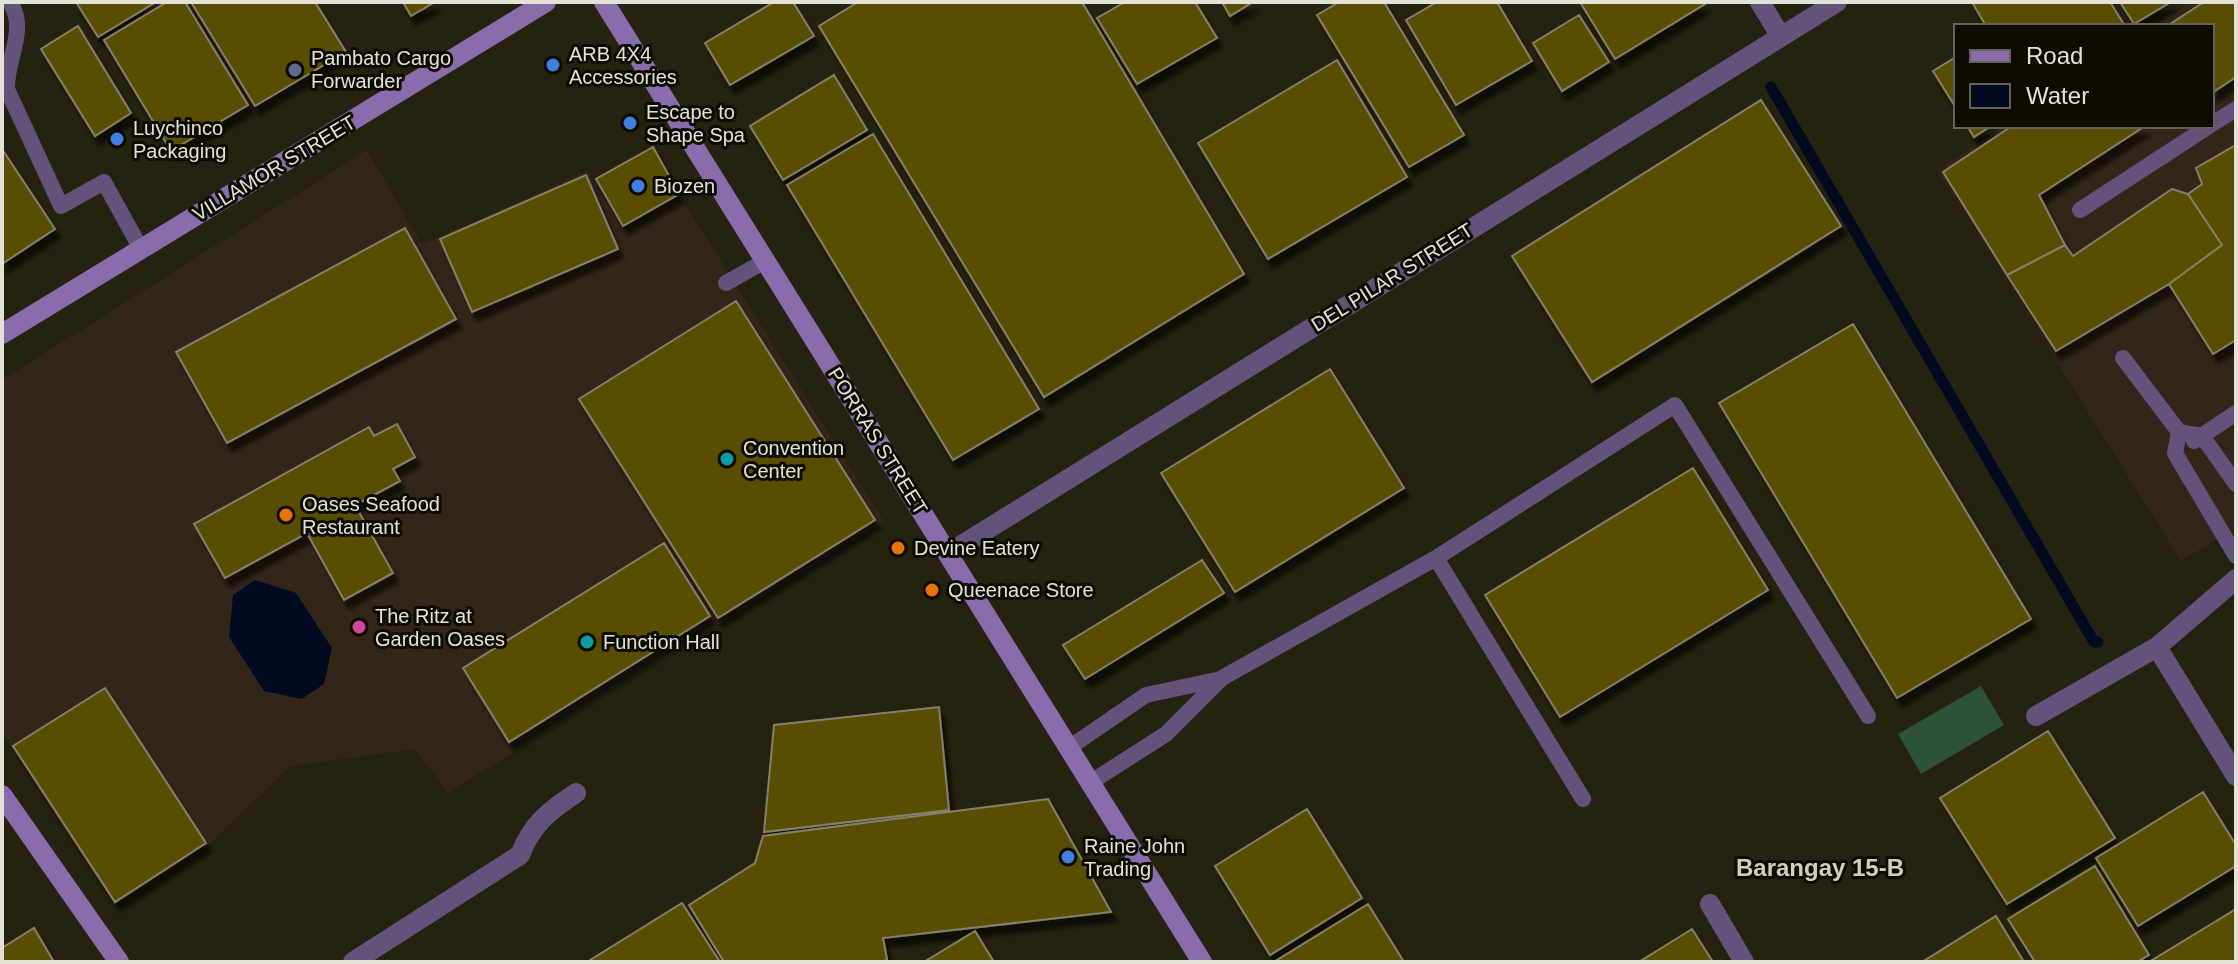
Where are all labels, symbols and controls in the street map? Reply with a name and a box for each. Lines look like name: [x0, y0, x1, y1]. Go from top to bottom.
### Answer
legend: [1954, 24, 2214, 128]
text: Road: [2026, 42, 2083, 69]
place label: ARB 4X4 Accessories: [569, 43, 677, 88]
place label: Pambato Cargo Forwarder: [311, 47, 451, 92]
marker: ARB 4X4 Accessories: [544, 56, 562, 74]
marker: Pambato Cargo Forwarder: [286, 61, 304, 79]
text: Water: [2026, 82, 2089, 109]
place label: Escape to Shape Spa: [646, 101, 746, 146]
street label: VILLAMOR STREET: [189, 111, 359, 225]
marker: Escape to Shape Spa: [621, 114, 639, 132]
place label: Luychinco Packaging: [133, 117, 226, 162]
marker: Luychinco Packaging: [108, 130, 126, 148]
place label: Biozen: [654, 175, 715, 197]
marker: Biozen: [629, 177, 647, 195]
street label: DEL PILAR STREET: [1307, 218, 1477, 336]
street label: PORRAS STREET: [824, 364, 932, 518]
place label: Convention Center: [743, 437, 844, 482]
marker: Convention Center: [718, 450, 736, 468]
place label: Oases Seafood Restaurant: [302, 493, 440, 538]
marker: Oases Seafood Restaurant: [277, 506, 295, 524]
place label: Devine Eatery: [914, 537, 1040, 559]
marker: Devine Eatery: [889, 539, 907, 557]
place label: Queenace Store: [948, 579, 1094, 601]
marker: Queenace Store: [923, 581, 941, 599]
place label: The Ritz at Garden Oases: [375, 605, 505, 650]
marker: The Ritz at Garden Oases: [350, 618, 368, 636]
place label: Function Hall: [603, 631, 720, 653]
marker: Function Hall: [578, 633, 596, 651]
place label: Raine John Trading: [1084, 835, 1185, 880]
marker: Raine John Trading: [1059, 848, 1077, 866]
district label: Barangay 15-B: [1736, 854, 1904, 881]

